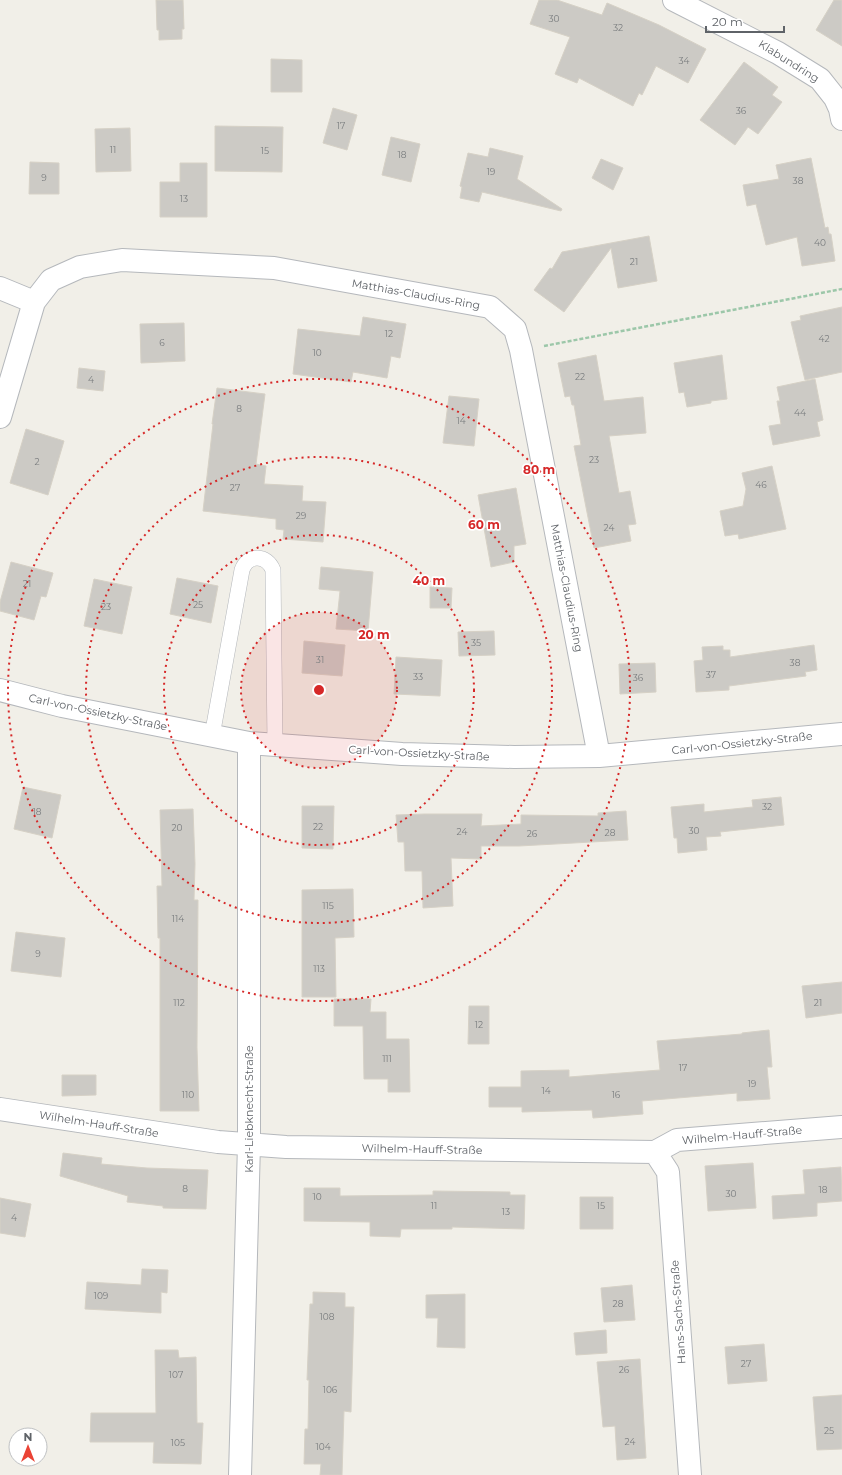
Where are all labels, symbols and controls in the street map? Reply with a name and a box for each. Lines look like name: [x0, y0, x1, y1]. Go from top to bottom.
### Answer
scale bar: [706, 8, 784, 34]
house number: 30: [548, 13, 560, 24]
text: 20 m: [712, 14, 743, 29]
house number: 32: [613, 22, 623, 33]
street label: Klabundring: [756, 37, 822, 85]
house number: 34: [678, 55, 690, 66]
house number: 36: [736, 105, 747, 116]
house number: 17: [337, 120, 345, 131]
house number: 11: [110, 144, 116, 155]
house number: 15: [261, 145, 269, 156]
house number: 18: [398, 149, 407, 160]
house number: 19: [487, 166, 496, 177]
house number: 9: [41, 172, 47, 183]
house number: 38: [793, 175, 804, 186]
house number: 13: [180, 193, 188, 204]
house number: 40: [814, 237, 826, 248]
house number: 21: [630, 256, 638, 267]
street label: Matthias-Claudius-Ring: [351, 276, 481, 312]
house number: 12: [385, 328, 393, 339]
house number: 42: [818, 333, 830, 344]
house number: 6: [159, 337, 165, 348]
house number: 10: [312, 347, 322, 358]
house number: 22: [575, 371, 585, 382]
house number: 4: [88, 374, 94, 385]
house number: 8: [236, 403, 242, 414]
house number: 44: [794, 407, 806, 418]
house number: 14: [456, 415, 466, 426]
house number: 23: [589, 454, 599, 465]
house number: 2: [34, 456, 40, 467]
text: 80 m: [523, 462, 555, 477]
house number: 46: [755, 479, 767, 490]
house number: 27: [230, 482, 240, 493]
house number: 29: [296, 510, 307, 521]
text: 60 m: [468, 517, 500, 532]
house number: 24: [604, 522, 614, 533]
street label: Matthias-Claudius-Ring: [548, 523, 586, 653]
text: 40 m: [413, 573, 445, 588]
house number: 21: [23, 578, 31, 589]
house number: 25: [193, 599, 203, 610]
house number: 23: [101, 601, 111, 612]
text: 20 m: [358, 627, 390, 642]
house number: 35: [471, 637, 481, 648]
house number: 31: [316, 654, 324, 665]
house number: 38: [790, 657, 801, 668]
house number: 37: [706, 669, 716, 680]
house number: 33: [413, 671, 423, 682]
house number: 36: [633, 672, 644, 683]
centre of rings: [312, 683, 326, 697]
street label: Carl-von-Ossietzky-Straße: [27, 690, 169, 734]
street label: Carl-von-Ossietzky-Straße: [671, 729, 813, 757]
street label: Carl-von-Ossietzky-Straße: [348, 742, 490, 764]
house number: 32: [762, 801, 772, 812]
house number: 18: [33, 806, 42, 817]
house number: 22: [313, 821, 323, 832]
house number: 20: [171, 822, 183, 833]
house number: 30: [688, 825, 700, 836]
house number: 24: [457, 826, 467, 837]
house number: 28: [605, 827, 616, 838]
house number: 26: [527, 828, 538, 839]
house number: 115: [322, 900, 334, 911]
house number: 114: [172, 913, 184, 924]
house number: 9: [35, 948, 41, 959]
house number: 113: [313, 963, 325, 974]
house number: 112: [173, 997, 185, 1008]
house number: 21: [814, 997, 822, 1008]
house number: 12: [475, 1019, 483, 1030]
street label: Karl-Liebknecht-Straße: [242, 1045, 256, 1173]
house number: 111: [382, 1053, 392, 1064]
house number: 17: [679, 1062, 687, 1073]
house number: 19: [748, 1078, 757, 1089]
house number: 14: [541, 1085, 551, 1096]
house number: 110: [182, 1089, 194, 1100]
house number: 16: [612, 1089, 621, 1100]
street label: Wilhelm-Hauff-Straße: [38, 1108, 160, 1140]
street label: Wilhelm-Hauff-Straße: [681, 1123, 803, 1147]
street label: Wilhelm-Hauff-Straße: [362, 1141, 483, 1157]
house number: 8: [182, 1183, 188, 1194]
house number: 18: [819, 1184, 828, 1195]
house number: 30: [725, 1188, 737, 1199]
house number: 10: [312, 1191, 322, 1202]
house number: 11: [431, 1200, 437, 1211]
house number: 15: [597, 1200, 605, 1211]
house number: 13: [502, 1206, 510, 1217]
house number: 4: [11, 1212, 17, 1223]
street label: Hans-Sachs-Straße: [667, 1259, 689, 1364]
house number: 109: [94, 1290, 109, 1301]
house number: 28: [613, 1298, 624, 1309]
house number: 108: [320, 1311, 335, 1322]
house number: 27: [741, 1358, 751, 1369]
house number: 26: [619, 1364, 630, 1375]
house number: 107: [169, 1369, 183, 1380]
house number: 106: [323, 1384, 338, 1395]
house number: 25: [824, 1425, 834, 1436]
north arrow: [8, 1427, 48, 1467]
text: N: [24, 1430, 32, 1444]
house number: 24: [625, 1436, 635, 1447]
house number: 105: [171, 1437, 185, 1448]
house number: 104: [315, 1441, 331, 1452]

